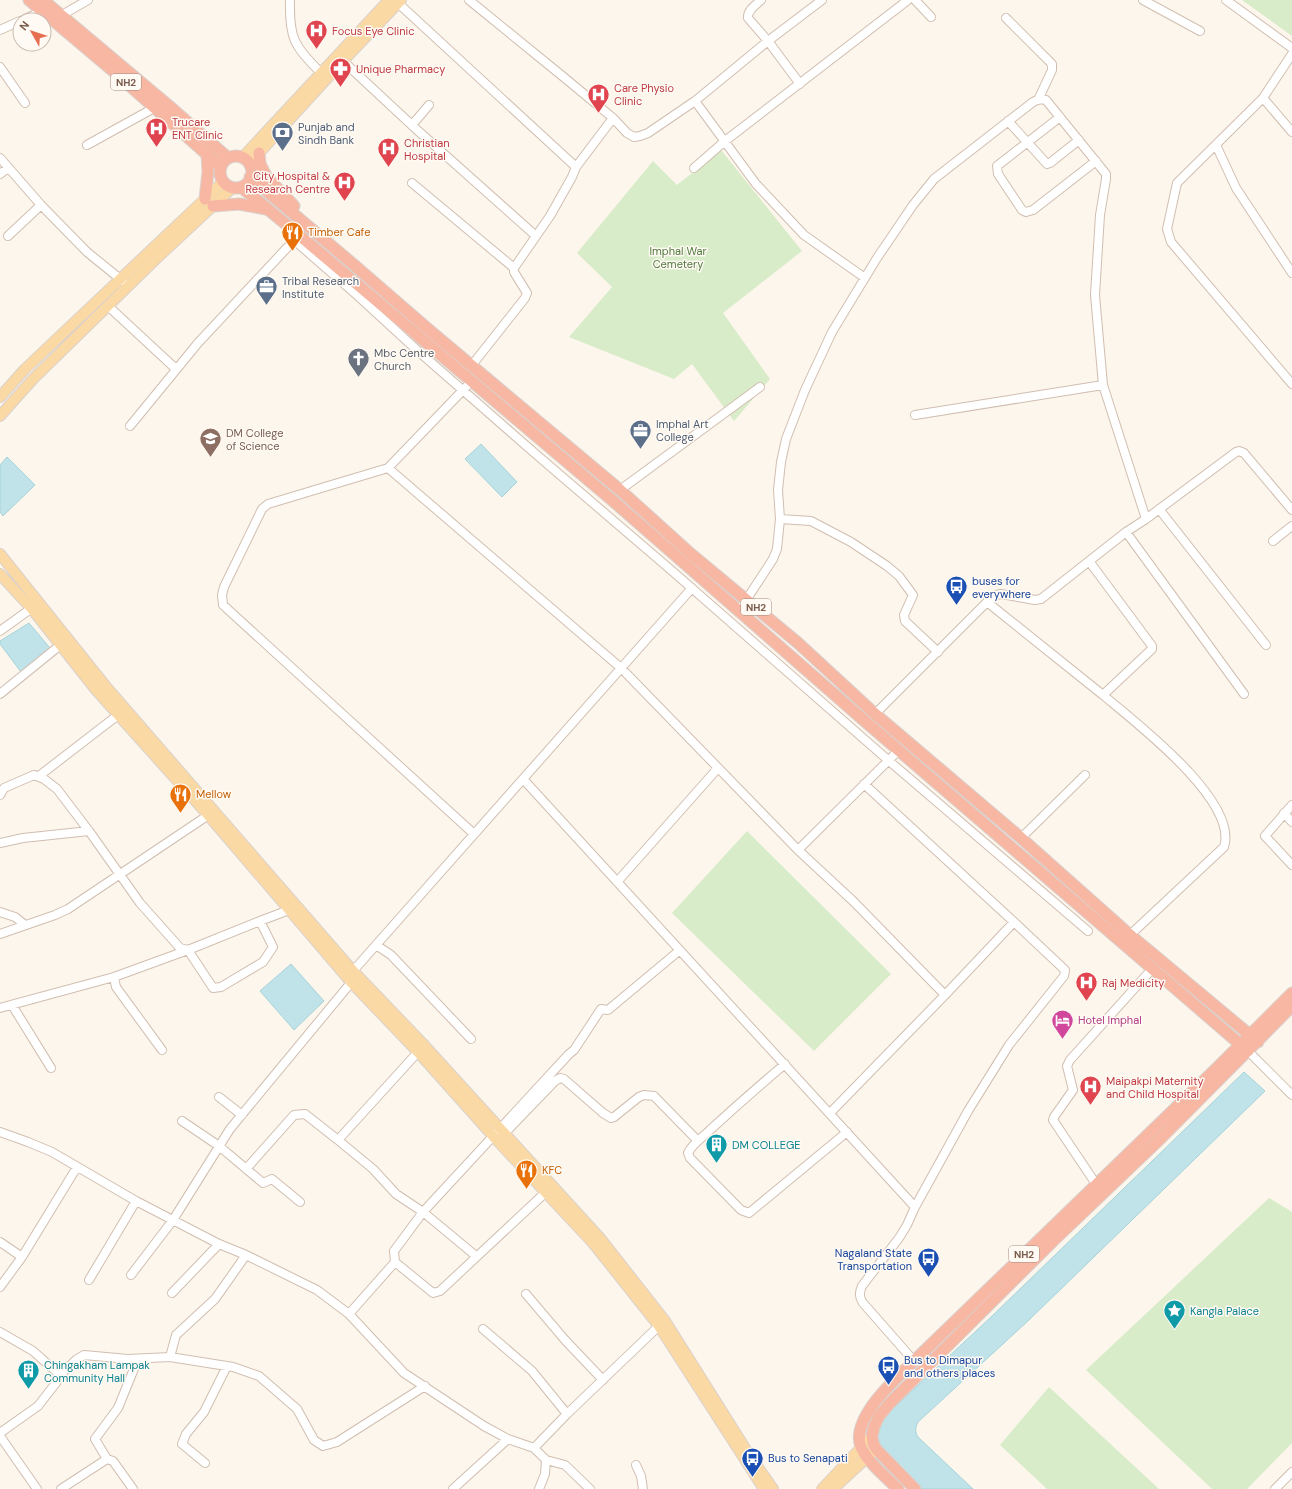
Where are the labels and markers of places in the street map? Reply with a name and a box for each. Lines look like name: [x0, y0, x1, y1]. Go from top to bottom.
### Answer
hospital icon: Focus Eye Clinic: [303, 18, 329, 51]
place label: Focus Eye Clinic: [332, 24, 414, 38]
pharmacy icon: Unique Pharmacy: [328, 56, 354, 89]
place label: Unique Pharmacy: [356, 62, 445, 76]
hospital icon: Care Physio Clinic: [586, 81, 612, 114]
place label: Care Physio Clinic: [614, 81, 674, 108]
hospital icon: Trucare ENT Clinic: [144, 115, 170, 148]
place label: Trucare ENT Clinic: [172, 115, 223, 142]
bank icon: Punjab and Sindh Bank: [270, 120, 296, 153]
place label: Punjab and Sindh Bank: [298, 120, 355, 147]
hospital icon: Christian Hospital: [376, 136, 402, 169]
place label: Christian Hospital: [404, 136, 449, 163]
place label: City Hospital & Research Centre: [246, 169, 330, 196]
hospital icon: City Hospital & Research Centre: [332, 169, 358, 202]
restaurant icon: Timber Cafe: [279, 219, 305, 252]
place label: Timber Cafe: [308, 225, 370, 239]
office icon: Tribal Research Institute: [254, 274, 280, 307]
place label: Tribal Research Institute: [282, 274, 359, 301]
church icon: Mbc Centre Church: [345, 346, 371, 379]
place label: Mbc Centre Church: [374, 346, 434, 373]
office icon: Imphal Art College: [628, 417, 654, 450]
place label: Imphal Art College: [656, 417, 709, 444]
school or university icon: DM College of Science: [197, 426, 223, 459]
place label: DM College of Science: [226, 426, 283, 453]
bus stop icon: buses for everywhere: [944, 574, 970, 607]
place label: buses for everywhere: [972, 574, 1031, 601]
restaurant icon: Mellow: [167, 781, 193, 814]
place label: Mellow: [196, 787, 232, 801]
hospital icon: Raj Medicity: [1073, 970, 1099, 1003]
place label: Raj Medicity: [1102, 976, 1164, 990]
hotel icon: Hotel Imphal: [1050, 1007, 1076, 1040]
place label: Hotel Imphal: [1078, 1013, 1142, 1027]
hospital icon: Maipakpi Maternity and Child Hospital: [1077, 1074, 1103, 1107]
place label: Maipakpi Maternity and Child Hospital: [1106, 1074, 1204, 1101]
building icon: DM COLLEGE: [704, 1132, 730, 1165]
place label: DM COLLEGE: [732, 1138, 801, 1152]
restaurant icon: KFC: [514, 1157, 540, 1190]
place label: KFC: [542, 1163, 562, 1177]
place label: Nagaland State Transportation: [835, 1246, 912, 1273]
bus stop icon: Nagaland State Transportation: [915, 1246, 941, 1279]
place icon: Kangla Palace: [1162, 1298, 1188, 1331]
place label: Kangla Palace: [1190, 1304, 1259, 1318]
bus stop icon: Bus to Dimapur and others places: [875, 1353, 901, 1386]
place label: Bus to Dimapur and others places: [904, 1353, 995, 1380]
building icon: Chingakham Lampak Community Hall: [15, 1358, 41, 1391]
place label: Chingakham Lampak Community Hall: [44, 1358, 150, 1385]
bus stop icon: Bus to Senapati: [740, 1445, 766, 1478]
place label: Bus to Senapati: [768, 1451, 848, 1465]

